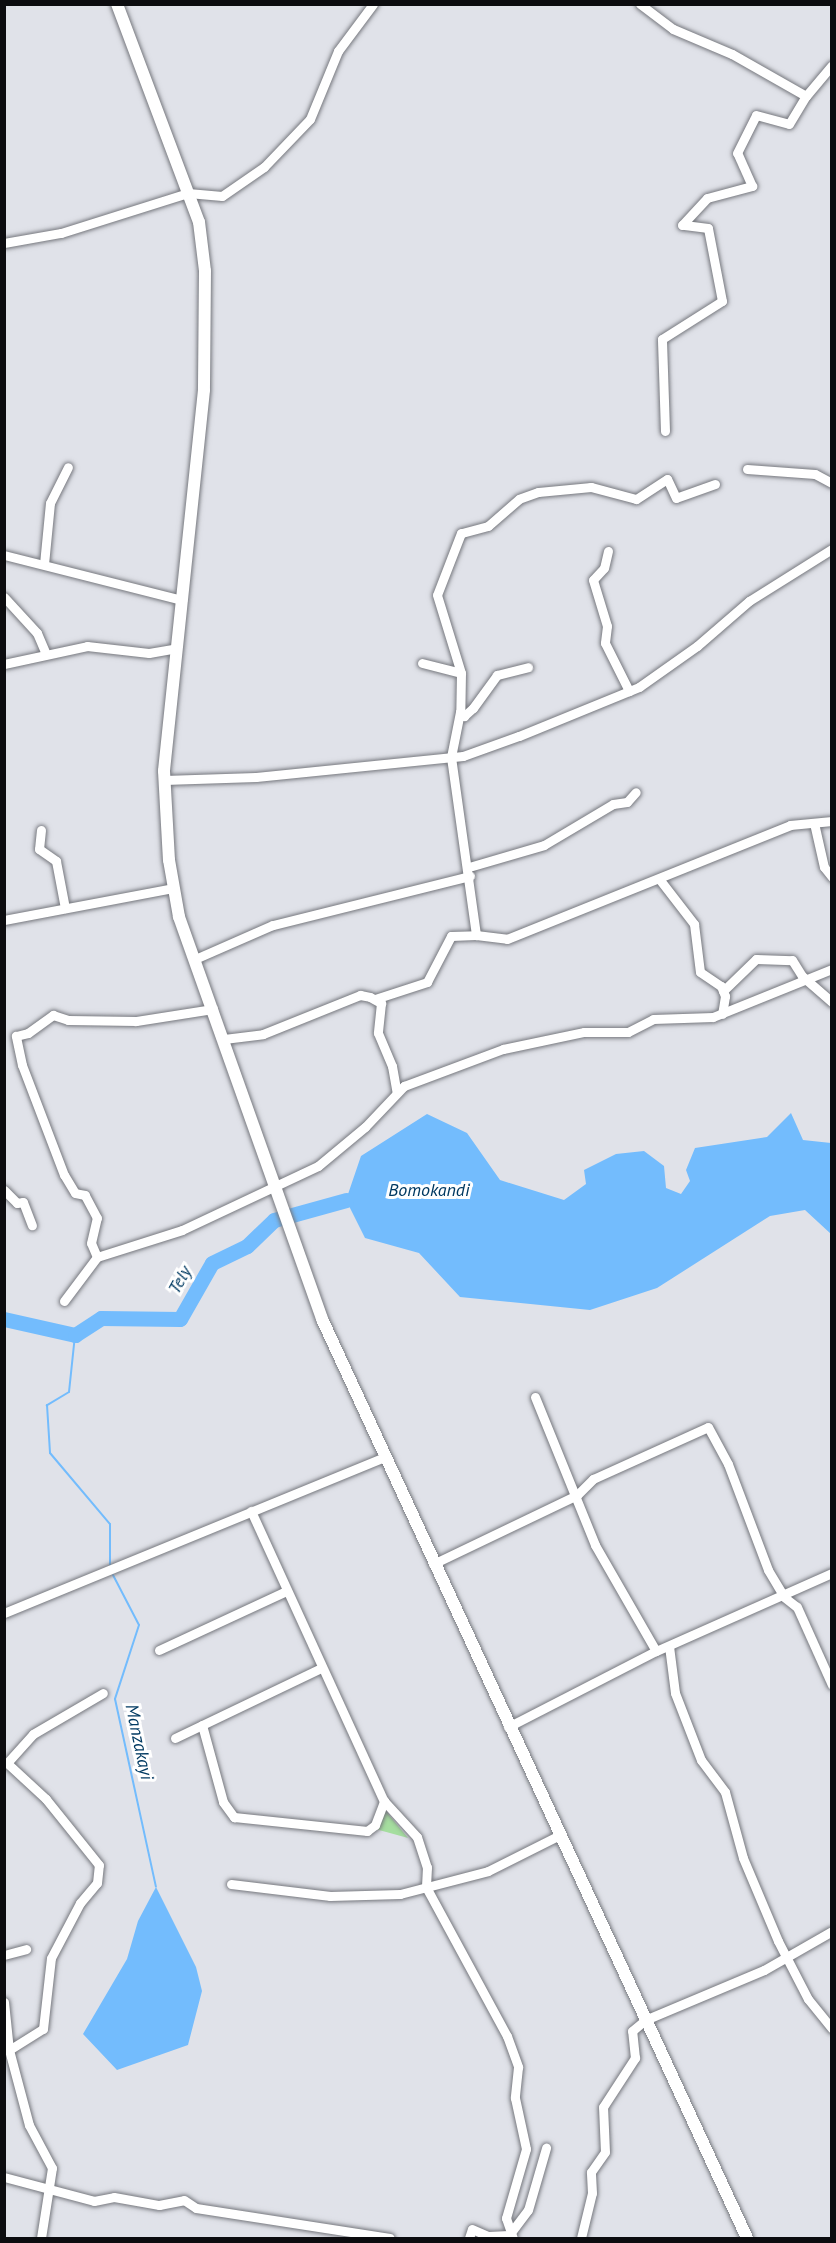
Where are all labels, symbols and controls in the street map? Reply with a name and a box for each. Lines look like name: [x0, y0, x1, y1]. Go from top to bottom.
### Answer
water label: Bomokandi: [388, 1179, 470, 1201]
water label: Tely: [164, 1262, 196, 1298]
water label: Manzakayi: [120, 1702, 158, 1782]

